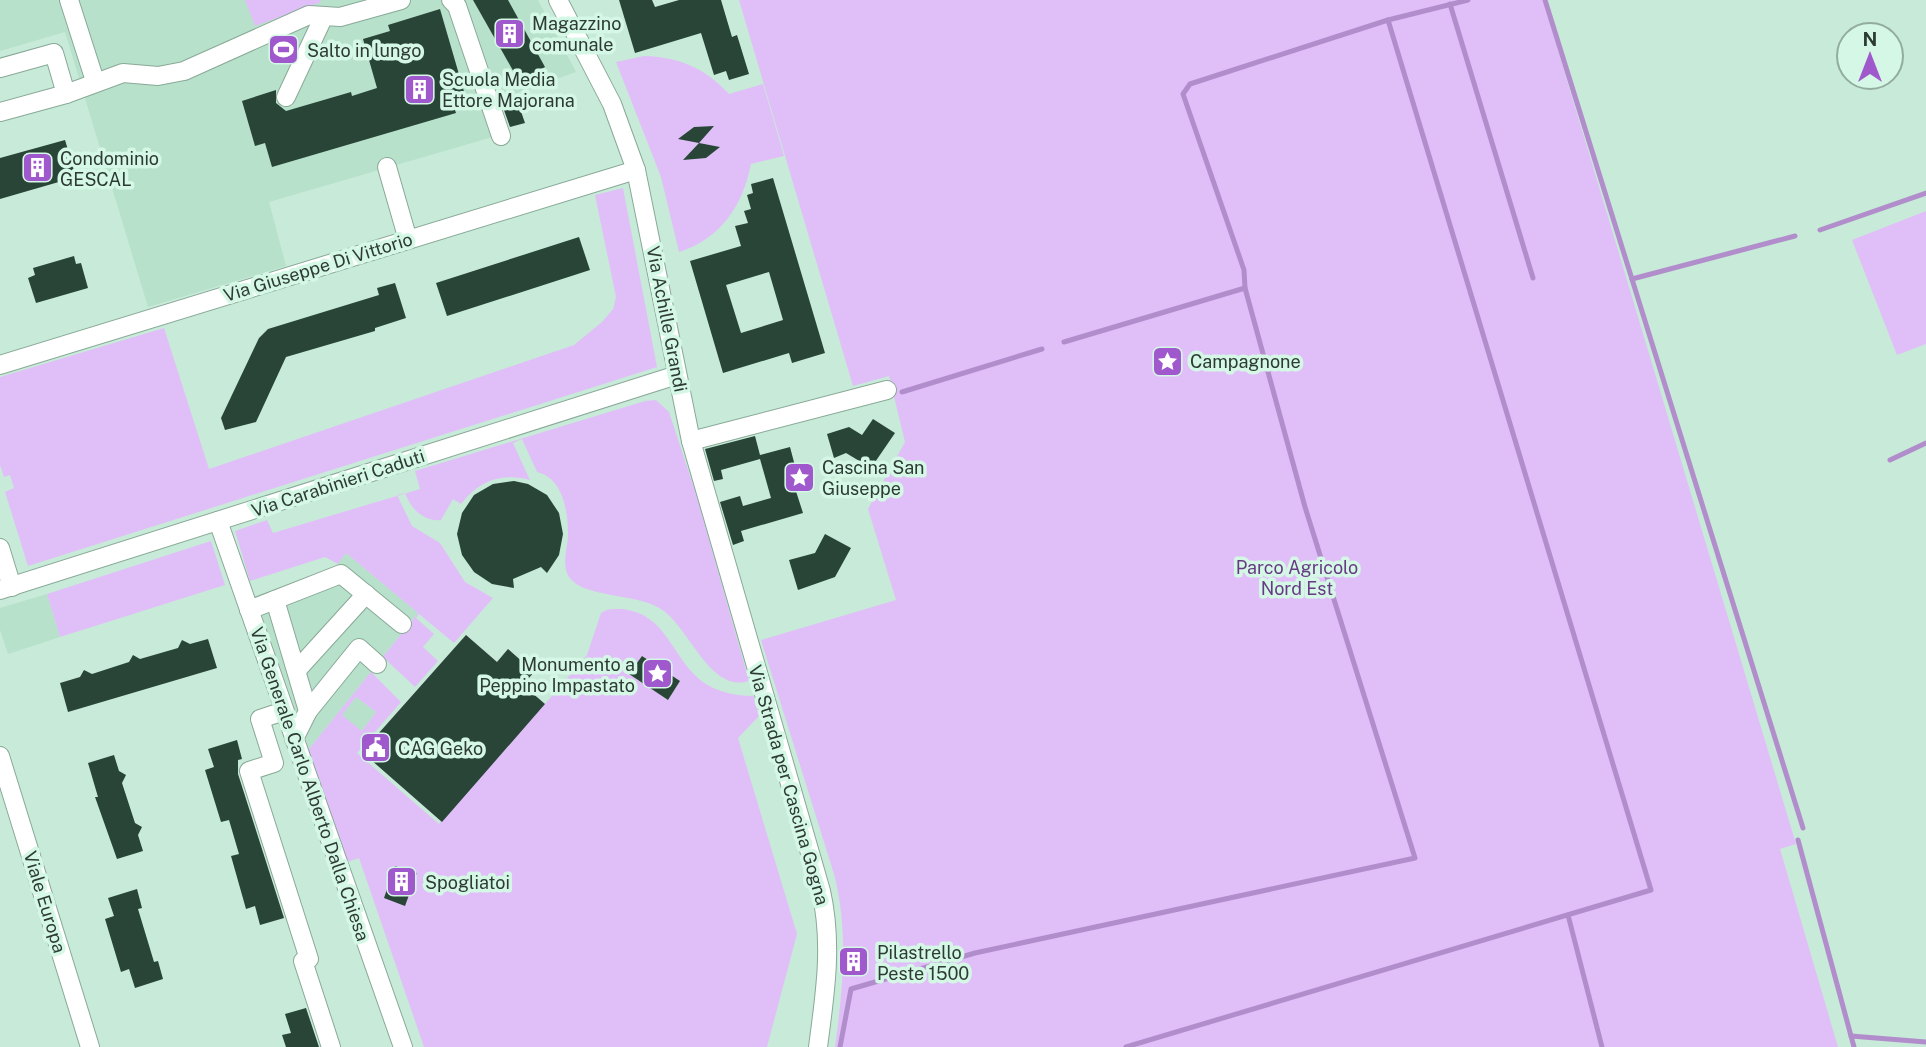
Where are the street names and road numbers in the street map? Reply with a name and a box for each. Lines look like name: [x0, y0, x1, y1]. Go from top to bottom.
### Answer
street label: Via Giuseppe Di Vittorio: [221, 228, 415, 306]
street label: Via Achille Grandi: [643, 244, 691, 394]
street label: Via Carabinieri Caduti: [249, 445, 427, 521]
street label: Via Generale Carlo Alberto Dalla Chiesa: [246, 624, 374, 944]
street label: Via Strada per Cascina Gogna: [745, 663, 833, 907]
street label: Viale Europa: [20, 849, 70, 955]

